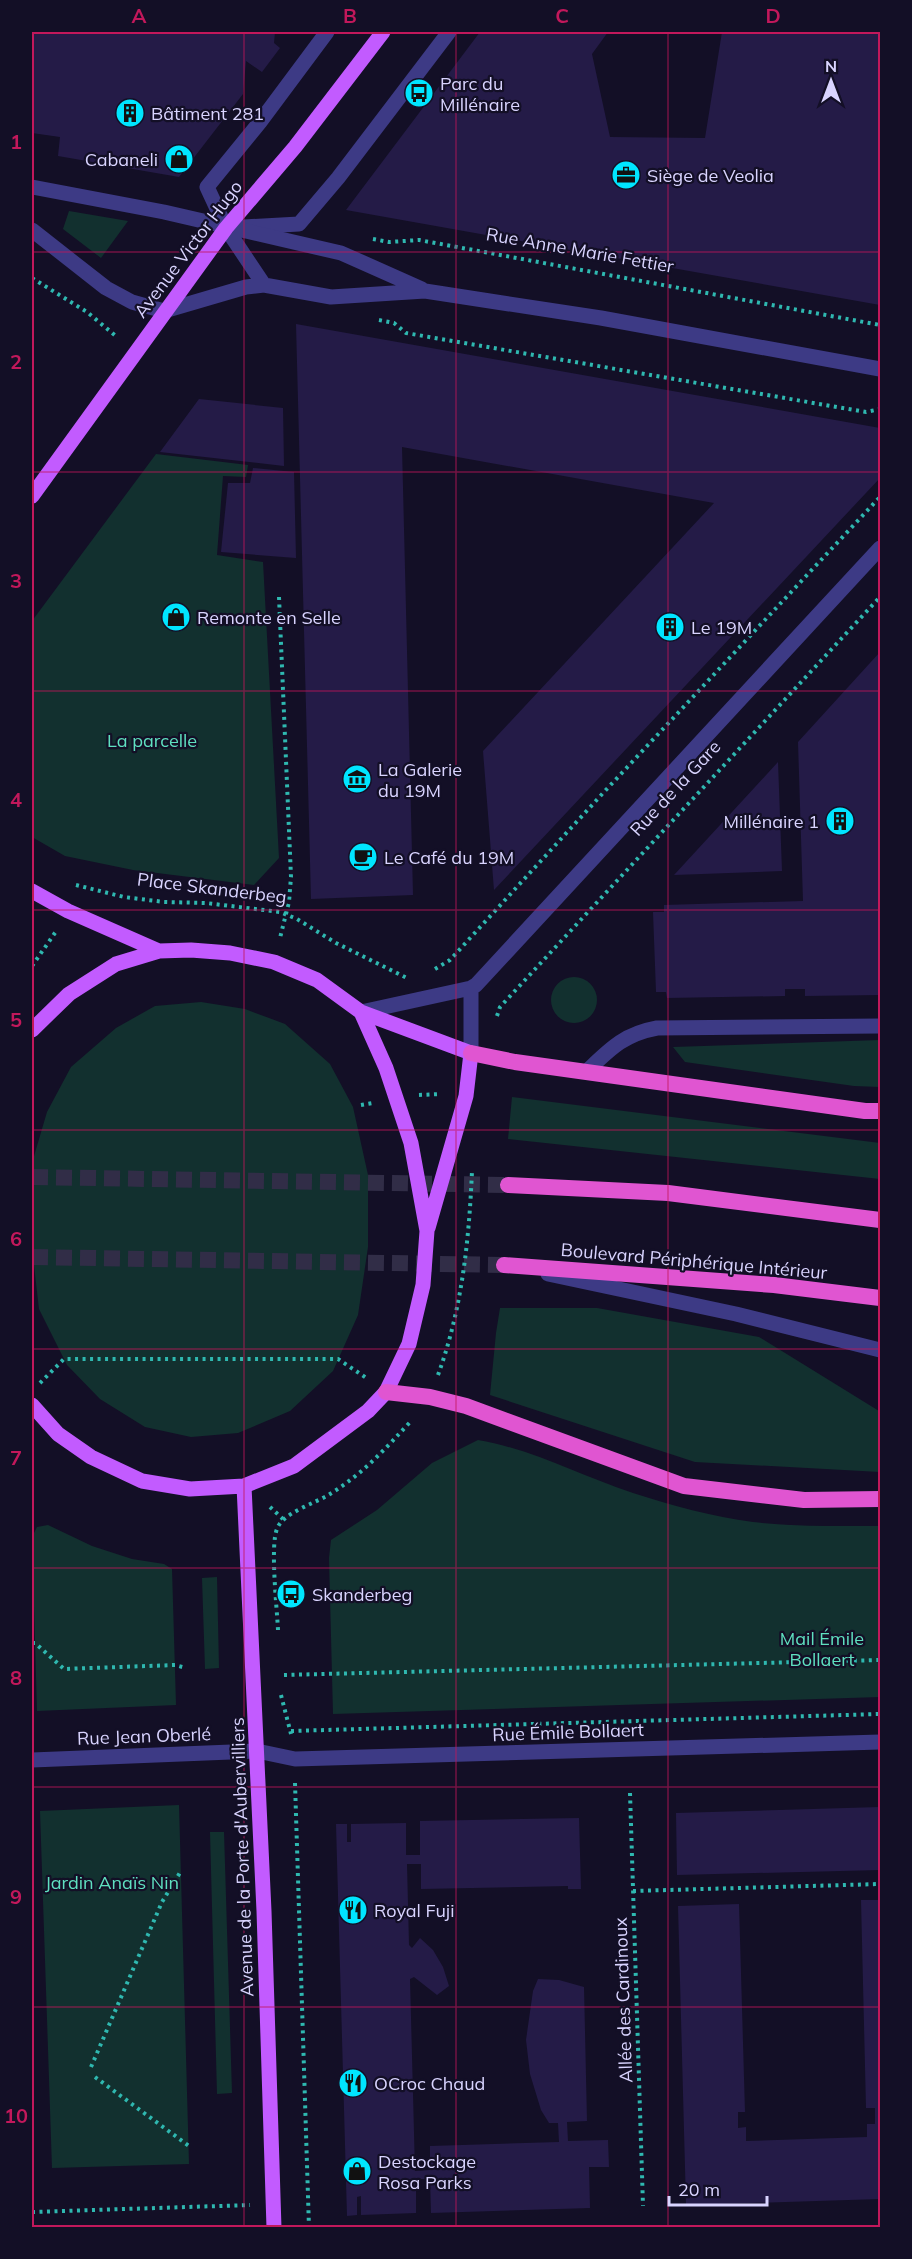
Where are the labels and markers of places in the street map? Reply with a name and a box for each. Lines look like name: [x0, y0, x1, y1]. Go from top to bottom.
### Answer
place label: Parc du Millénaire: [440, 72, 520, 116]
bus stop icon: Parc du Millénaire: [403, 77, 435, 109]
building icon: Bâtiment 281: [114, 97, 146, 129]
place label: Bâtiment 281: [151, 102, 264, 125]
shop icon: Cabaneli: [163, 143, 195, 175]
place label: Cabaneli: [85, 148, 158, 171]
office icon: Siège de Veolia: [610, 159, 642, 191]
place label: Siège de Veolia: [647, 164, 774, 187]
shop icon: Remonte en Selle: [160, 601, 192, 633]
place label: Remonte en Selle: [197, 606, 341, 629]
building icon: Le 19M: [654, 611, 686, 643]
place label: Le 19M: [691, 616, 752, 639]
place label: La Galerie du 19M: [378, 758, 462, 802]
museum icon: La Galerie du 19M: [341, 763, 373, 795]
building icon: Millénaire 1: [824, 805, 856, 837]
place label: Millénaire 1: [724, 810, 819, 833]
cafe icon: Le Café du 19M: [347, 841, 379, 873]
place label: Le Café du 19M: [384, 846, 514, 869]
bus stop icon: Skanderbeg: [275, 1578, 307, 1610]
place label: Skanderbeg: [312, 1583, 412, 1606]
restaurant icon: Royal Fuji: [337, 1894, 369, 1926]
place label: Royal Fuji: [374, 1899, 454, 1922]
restaurant icon: OCroc Chaud: [337, 2067, 369, 2099]
place label: OCroc Chaud: [374, 2072, 485, 2095]
place label: Destockage Rosa Parks: [378, 2150, 476, 2194]
shop icon: Destockage Rosa Parks: [341, 2155, 373, 2187]

